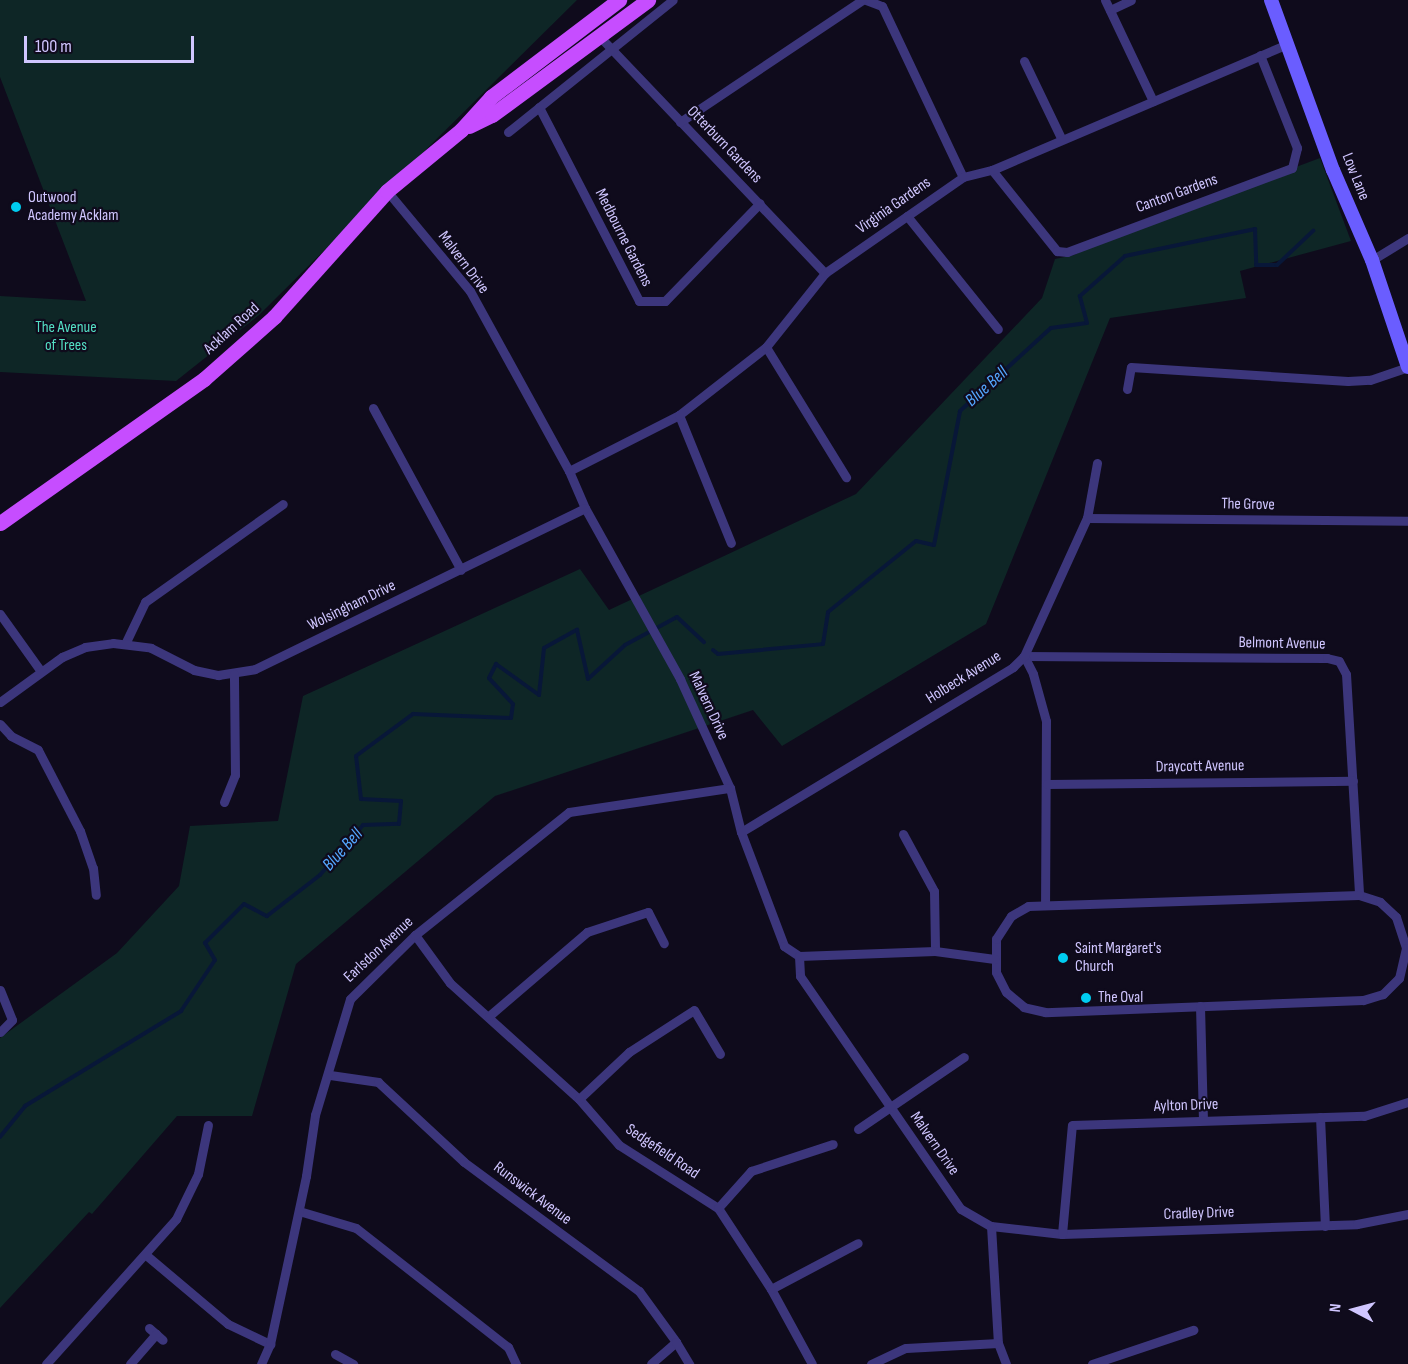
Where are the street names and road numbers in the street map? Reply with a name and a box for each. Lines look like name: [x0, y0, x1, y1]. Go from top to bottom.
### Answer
street label: Otterburn Gardens: [682, 102, 766, 188]
street label: Low Lane: [1337, 151, 1373, 203]
street label: Canton Gardens: [1134, 170, 1220, 218]
street label: Virginia Gardens: [853, 173, 935, 239]
street label: Medbourne Gardens: [590, 186, 656, 290]
street label: Malvern Drive: [433, 228, 493, 298]
street label: Acklam Road: [200, 299, 264, 359]
street label: The Grove: [1221, 495, 1275, 515]
street label: Wolsingham Drive: [305, 576, 399, 636]
street label: Belmont Avenue: [1238, 634, 1326, 654]
street label: Holbeck Avenue: [923, 647, 1005, 709]
street label: Malvern Drive: [684, 669, 732, 743]
street label: Draycott Avenue: [1155, 757, 1245, 777]
street label: Earlsdon Avenue: [340, 913, 418, 987]
street label: Aylton Drive: [1153, 1095, 1219, 1117]
street label: Malvern Drive: [905, 1109, 963, 1179]
street label: Sedgefield Road: [621, 1120, 703, 1184]
street label: Runswick Avenue: [489, 1158, 575, 1230]
street label: Cradley Drive: [1163, 1203, 1235, 1225]

